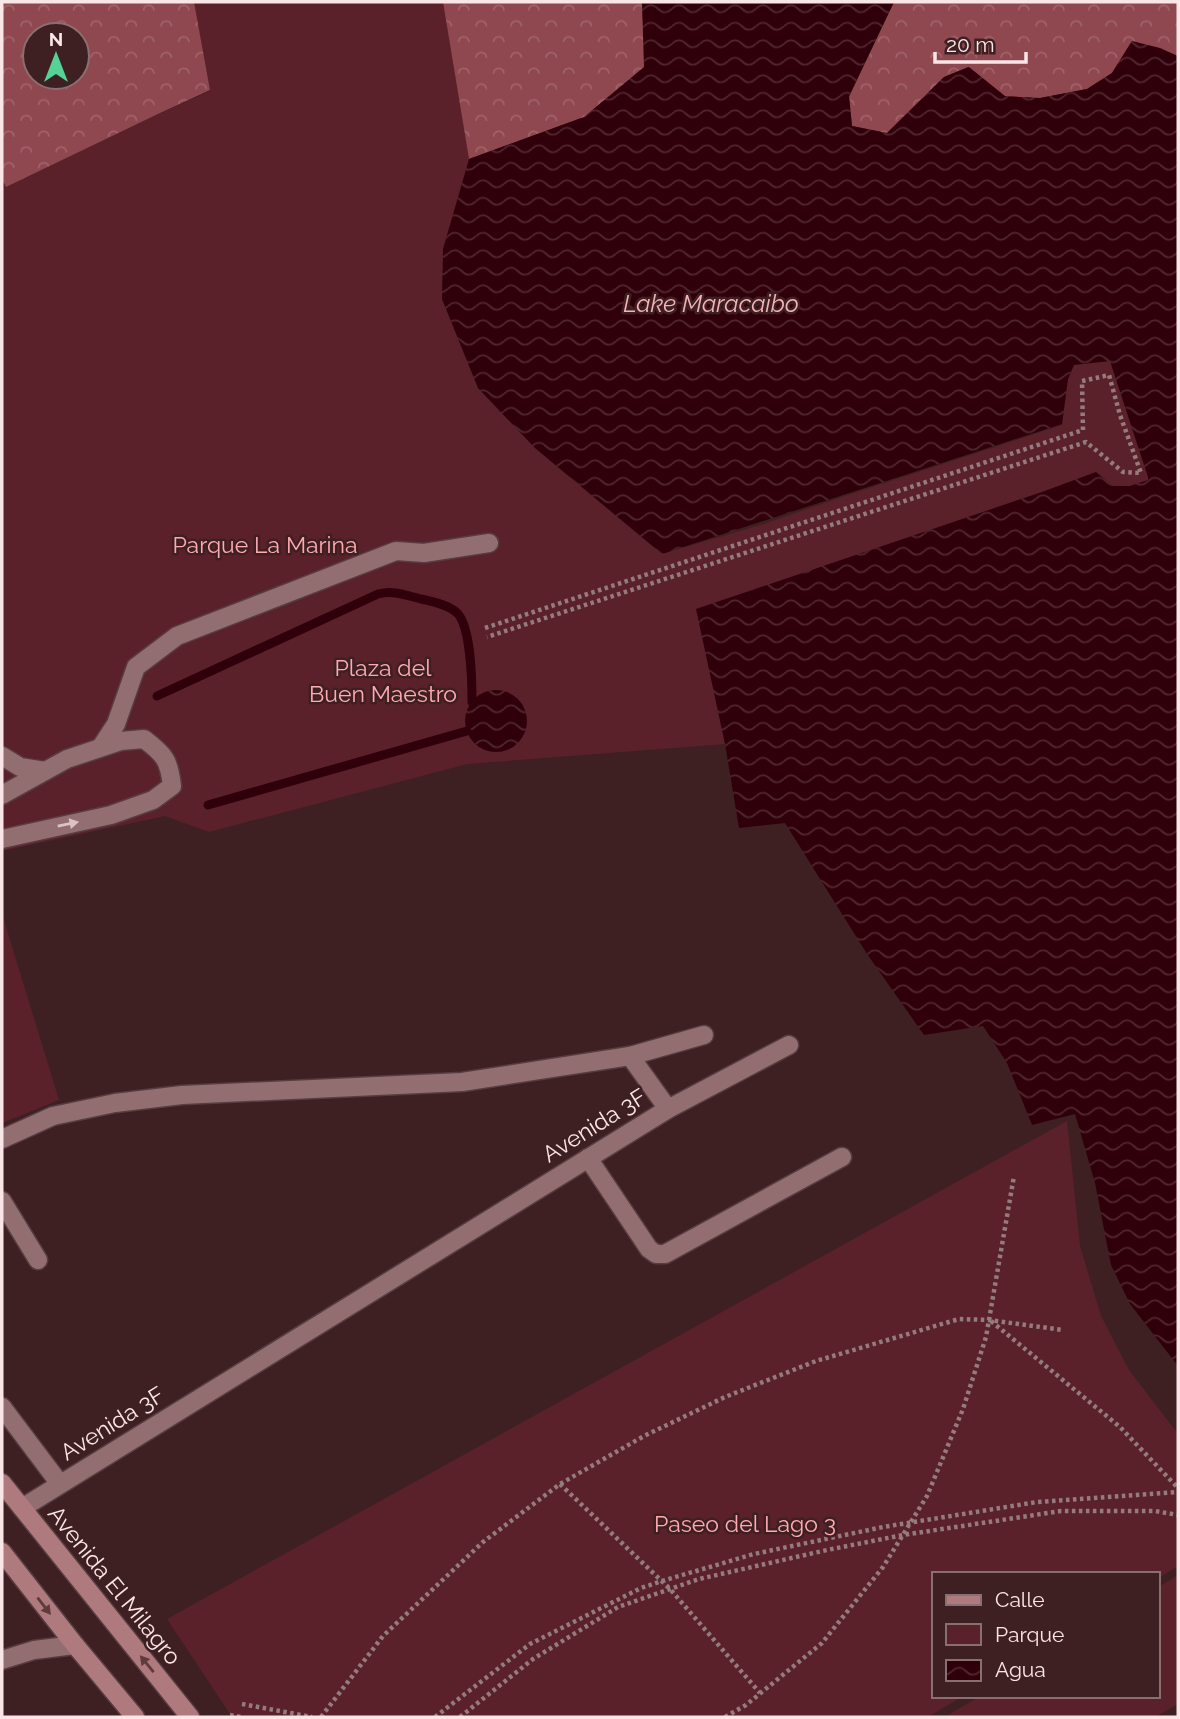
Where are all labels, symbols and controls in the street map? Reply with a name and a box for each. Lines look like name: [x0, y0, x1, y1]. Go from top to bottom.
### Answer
north arrow: [21, 21, 91, 91]
scale bar: [935, 21, 1026, 65]
text: N: [49, 28, 63, 50]
text: 20 m: [946, 32, 994, 57]
water label: Lake Maracaibo: [623, 289, 799, 318]
park label: Parque La Marina: [172, 531, 358, 558]
park label: Plaza del Buen Maestro: [309, 654, 457, 707]
one-way arrow: [57, 819, 79, 830]
street label: Avenida 3F: [537, 1083, 651, 1167]
street label: Avenida 3F: [55, 1381, 169, 1465]
street label: Avenida El Milagro: [43, 1500, 187, 1670]
park label: Paseo del Lago 3: [654, 1510, 836, 1537]
legend: [932, 1572, 1159, 1698]
text: Calle: [995, 1587, 1045, 1612]
one-way arrow: [37, 1596, 52, 1614]
text: Parque: [995, 1622, 1064, 1647]
one-way arrow: [140, 1656, 155, 1674]
text: Agua: [995, 1657, 1046, 1682]

